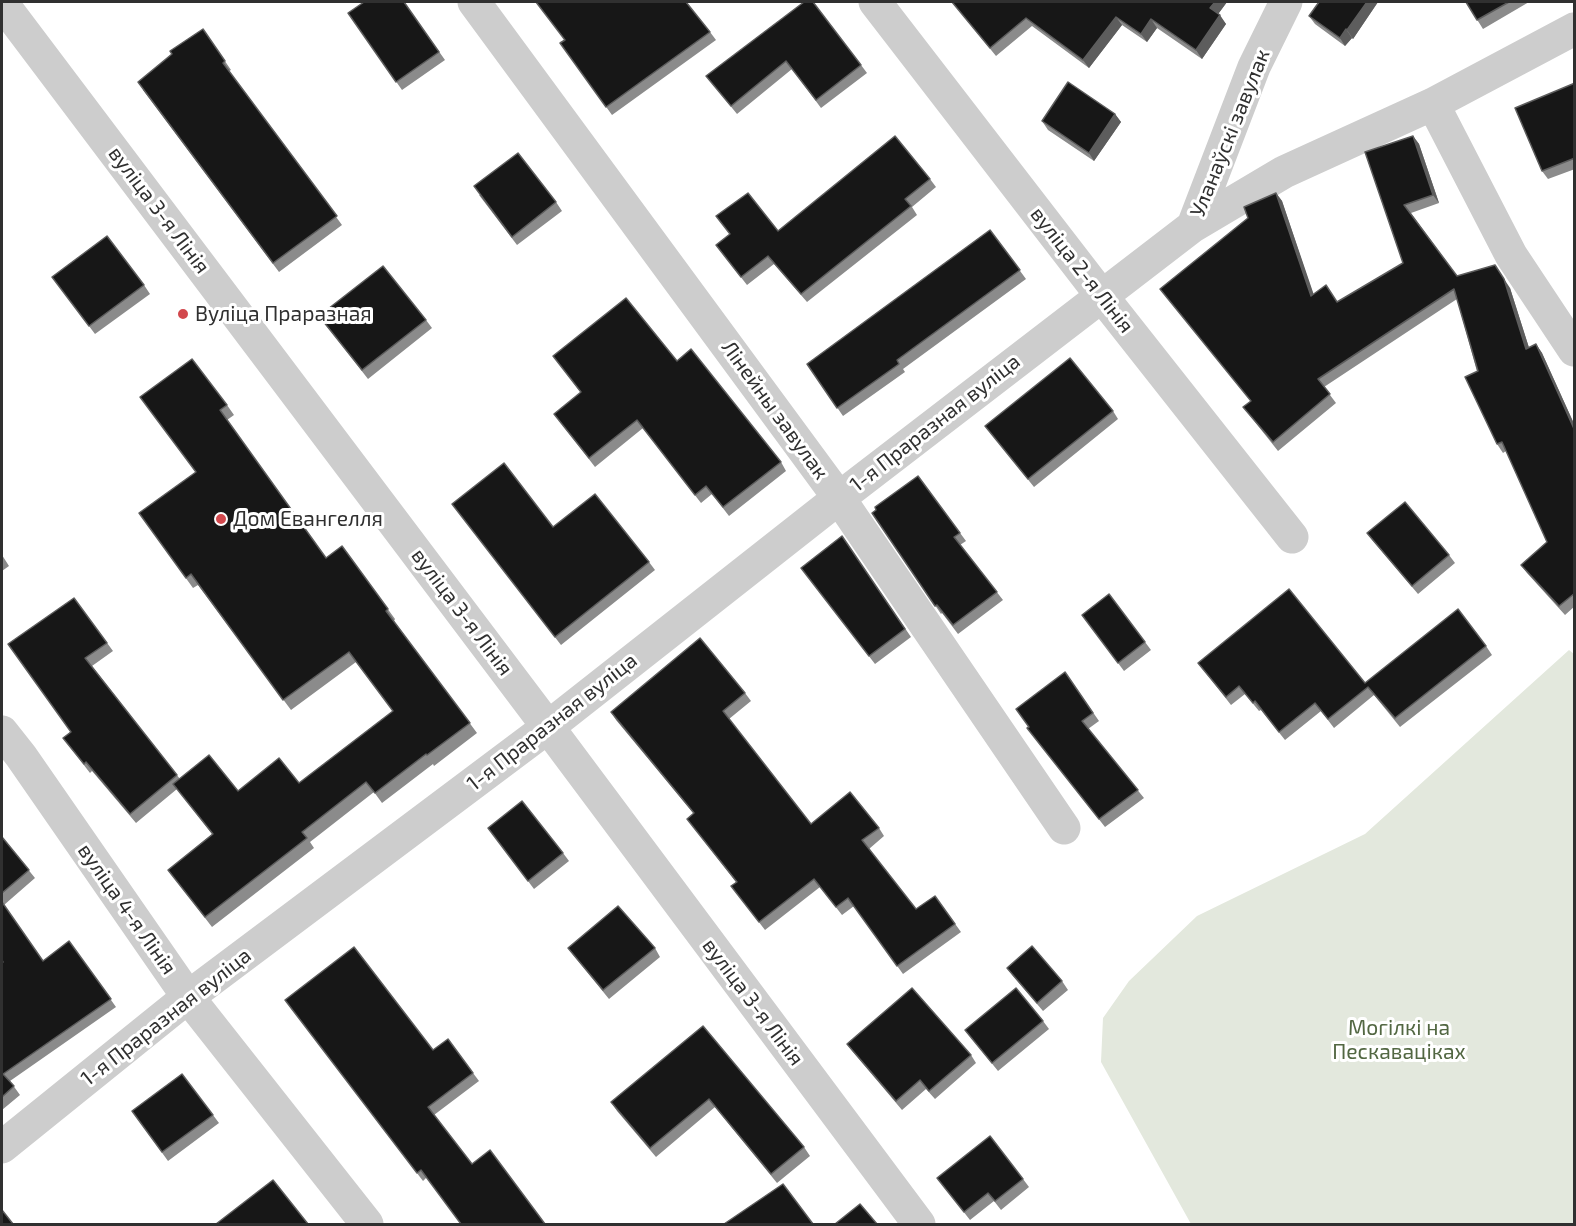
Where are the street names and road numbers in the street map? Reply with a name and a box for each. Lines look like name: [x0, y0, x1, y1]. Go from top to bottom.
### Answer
street label: Уланаўскі завулак: [1185, 45, 1275, 221]
street label: вуліца 3-я Лінія: [103, 141, 215, 279]
street label: вуліца 2-я Лінія: [1025, 202, 1139, 338]
street label: Лінейны завулак: [716, 336, 834, 484]
street label: 1-я Праразная вуліца: [845, 349, 1025, 497]
street label: вуліца 3-я Лінія: [406, 543, 518, 681]
street label: 1-я Праразная вуліца: [462, 648, 642, 796]
street label: вуліца 4-я Лінія: [72, 839, 182, 979]
street label: вуліца 3-я Лінія: [697, 933, 809, 1071]
street label: 1-я Праразная вуліца: [76, 943, 256, 1091]

